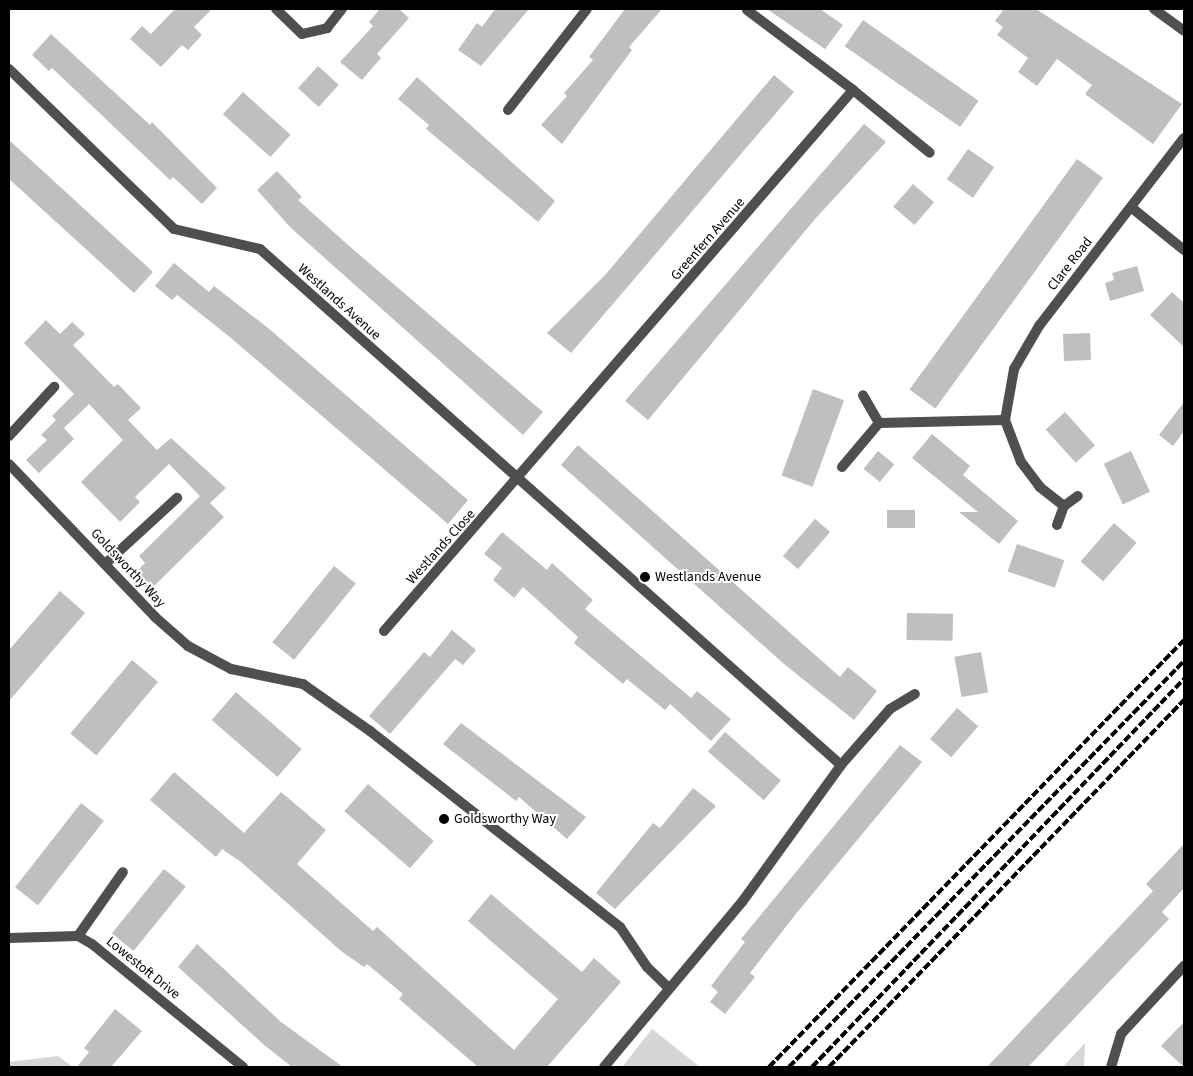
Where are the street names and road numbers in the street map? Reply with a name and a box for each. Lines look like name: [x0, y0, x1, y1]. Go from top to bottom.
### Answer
street label: Greenfern Avenue: [667, 194, 749, 284]
street label: Clare Road: [1044, 234, 1096, 294]
street label: Westlands Avenue: [294, 260, 384, 344]
street label: Westlands Close: [403, 506, 479, 588]
street label: Goldsworthy Way: [87, 525, 169, 611]
street label: Lowestoft Drive: [103, 933, 183, 1003]

